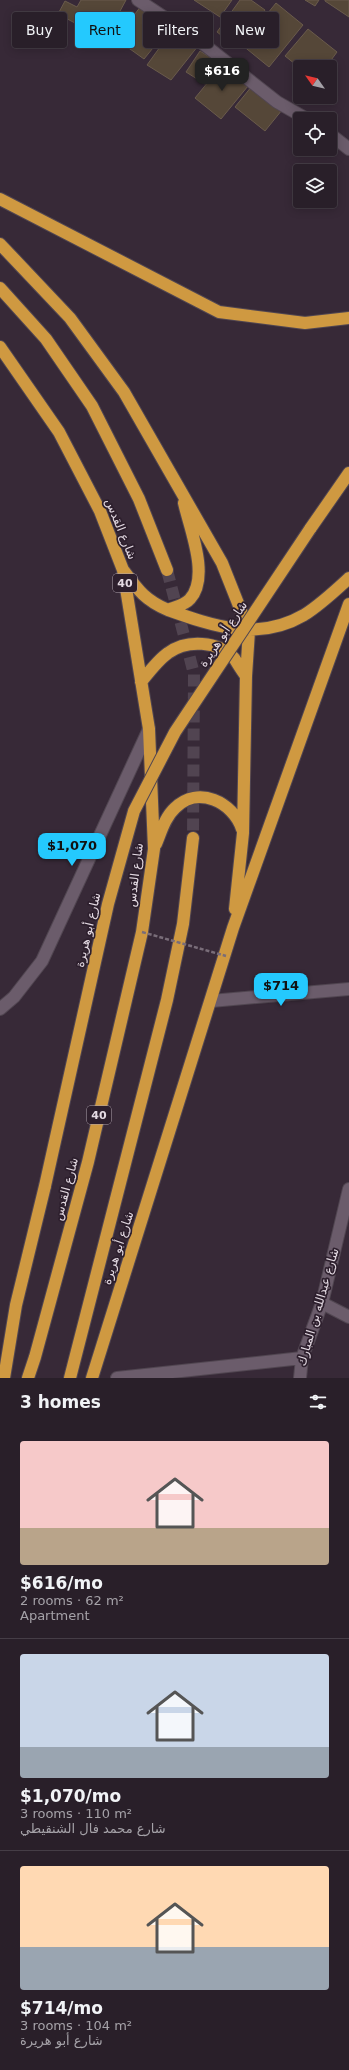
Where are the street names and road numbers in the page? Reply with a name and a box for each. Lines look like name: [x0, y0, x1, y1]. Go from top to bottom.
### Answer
street label: شارع القدس: [102, 496, 140, 562]
road number: 40: [113, 574, 137, 592]
street label: شارع أبو هريرة: [195, 598, 251, 670]
street label: شارع القدس: [124, 842, 147, 908]
street label: شارع أبو هريرة: [72, 891, 104, 969]
road number: 40: [87, 1106, 111, 1124]
street label: شارع القدس: [51, 1156, 82, 1222]
street label: شارع أبو هريرة: [99, 1209, 137, 1287]
street label: شارع عبدالله بن المبارك: [294, 1246, 342, 1368]

